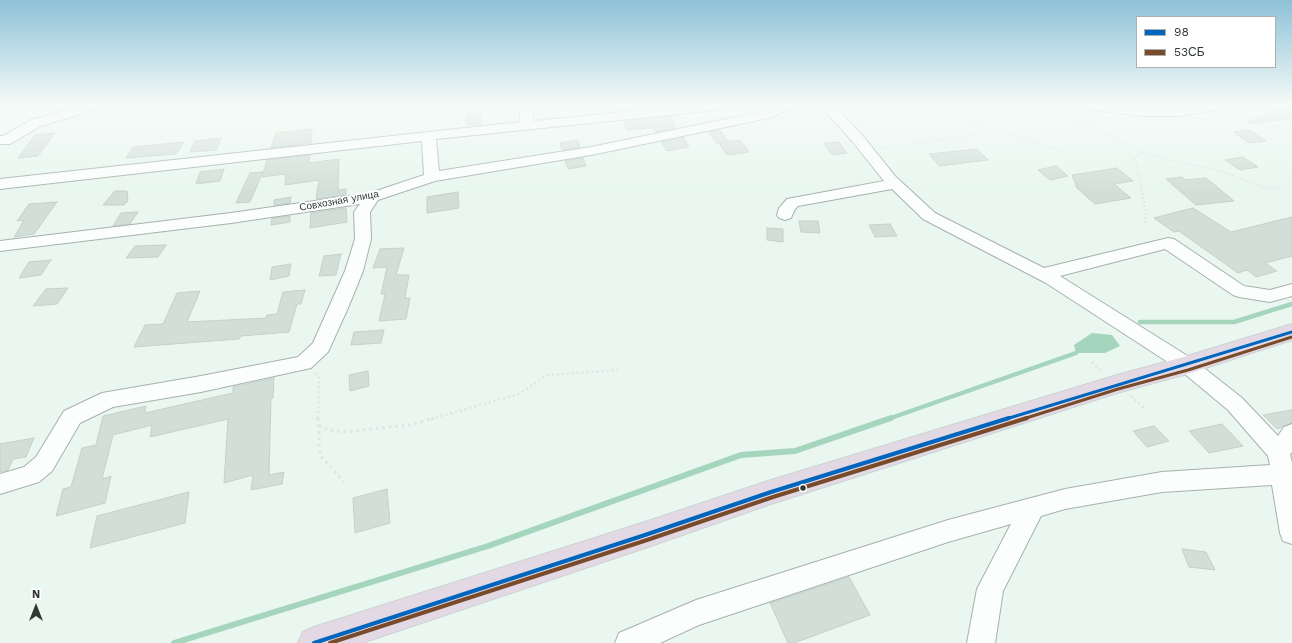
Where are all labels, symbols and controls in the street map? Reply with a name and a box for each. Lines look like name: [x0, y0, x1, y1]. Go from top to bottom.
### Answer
legend: [1136, 16, 1276, 68]
text: 98: [1174, 25, 1189, 39]
text: 53СБ: [1174, 45, 1205, 59]
street label: Совхозная улица: [298, 188, 380, 214]
unlabelled marker: [798, 483, 808, 493]
north arrow: [16, 587, 56, 627]
text: N: [32, 588, 40, 601]

